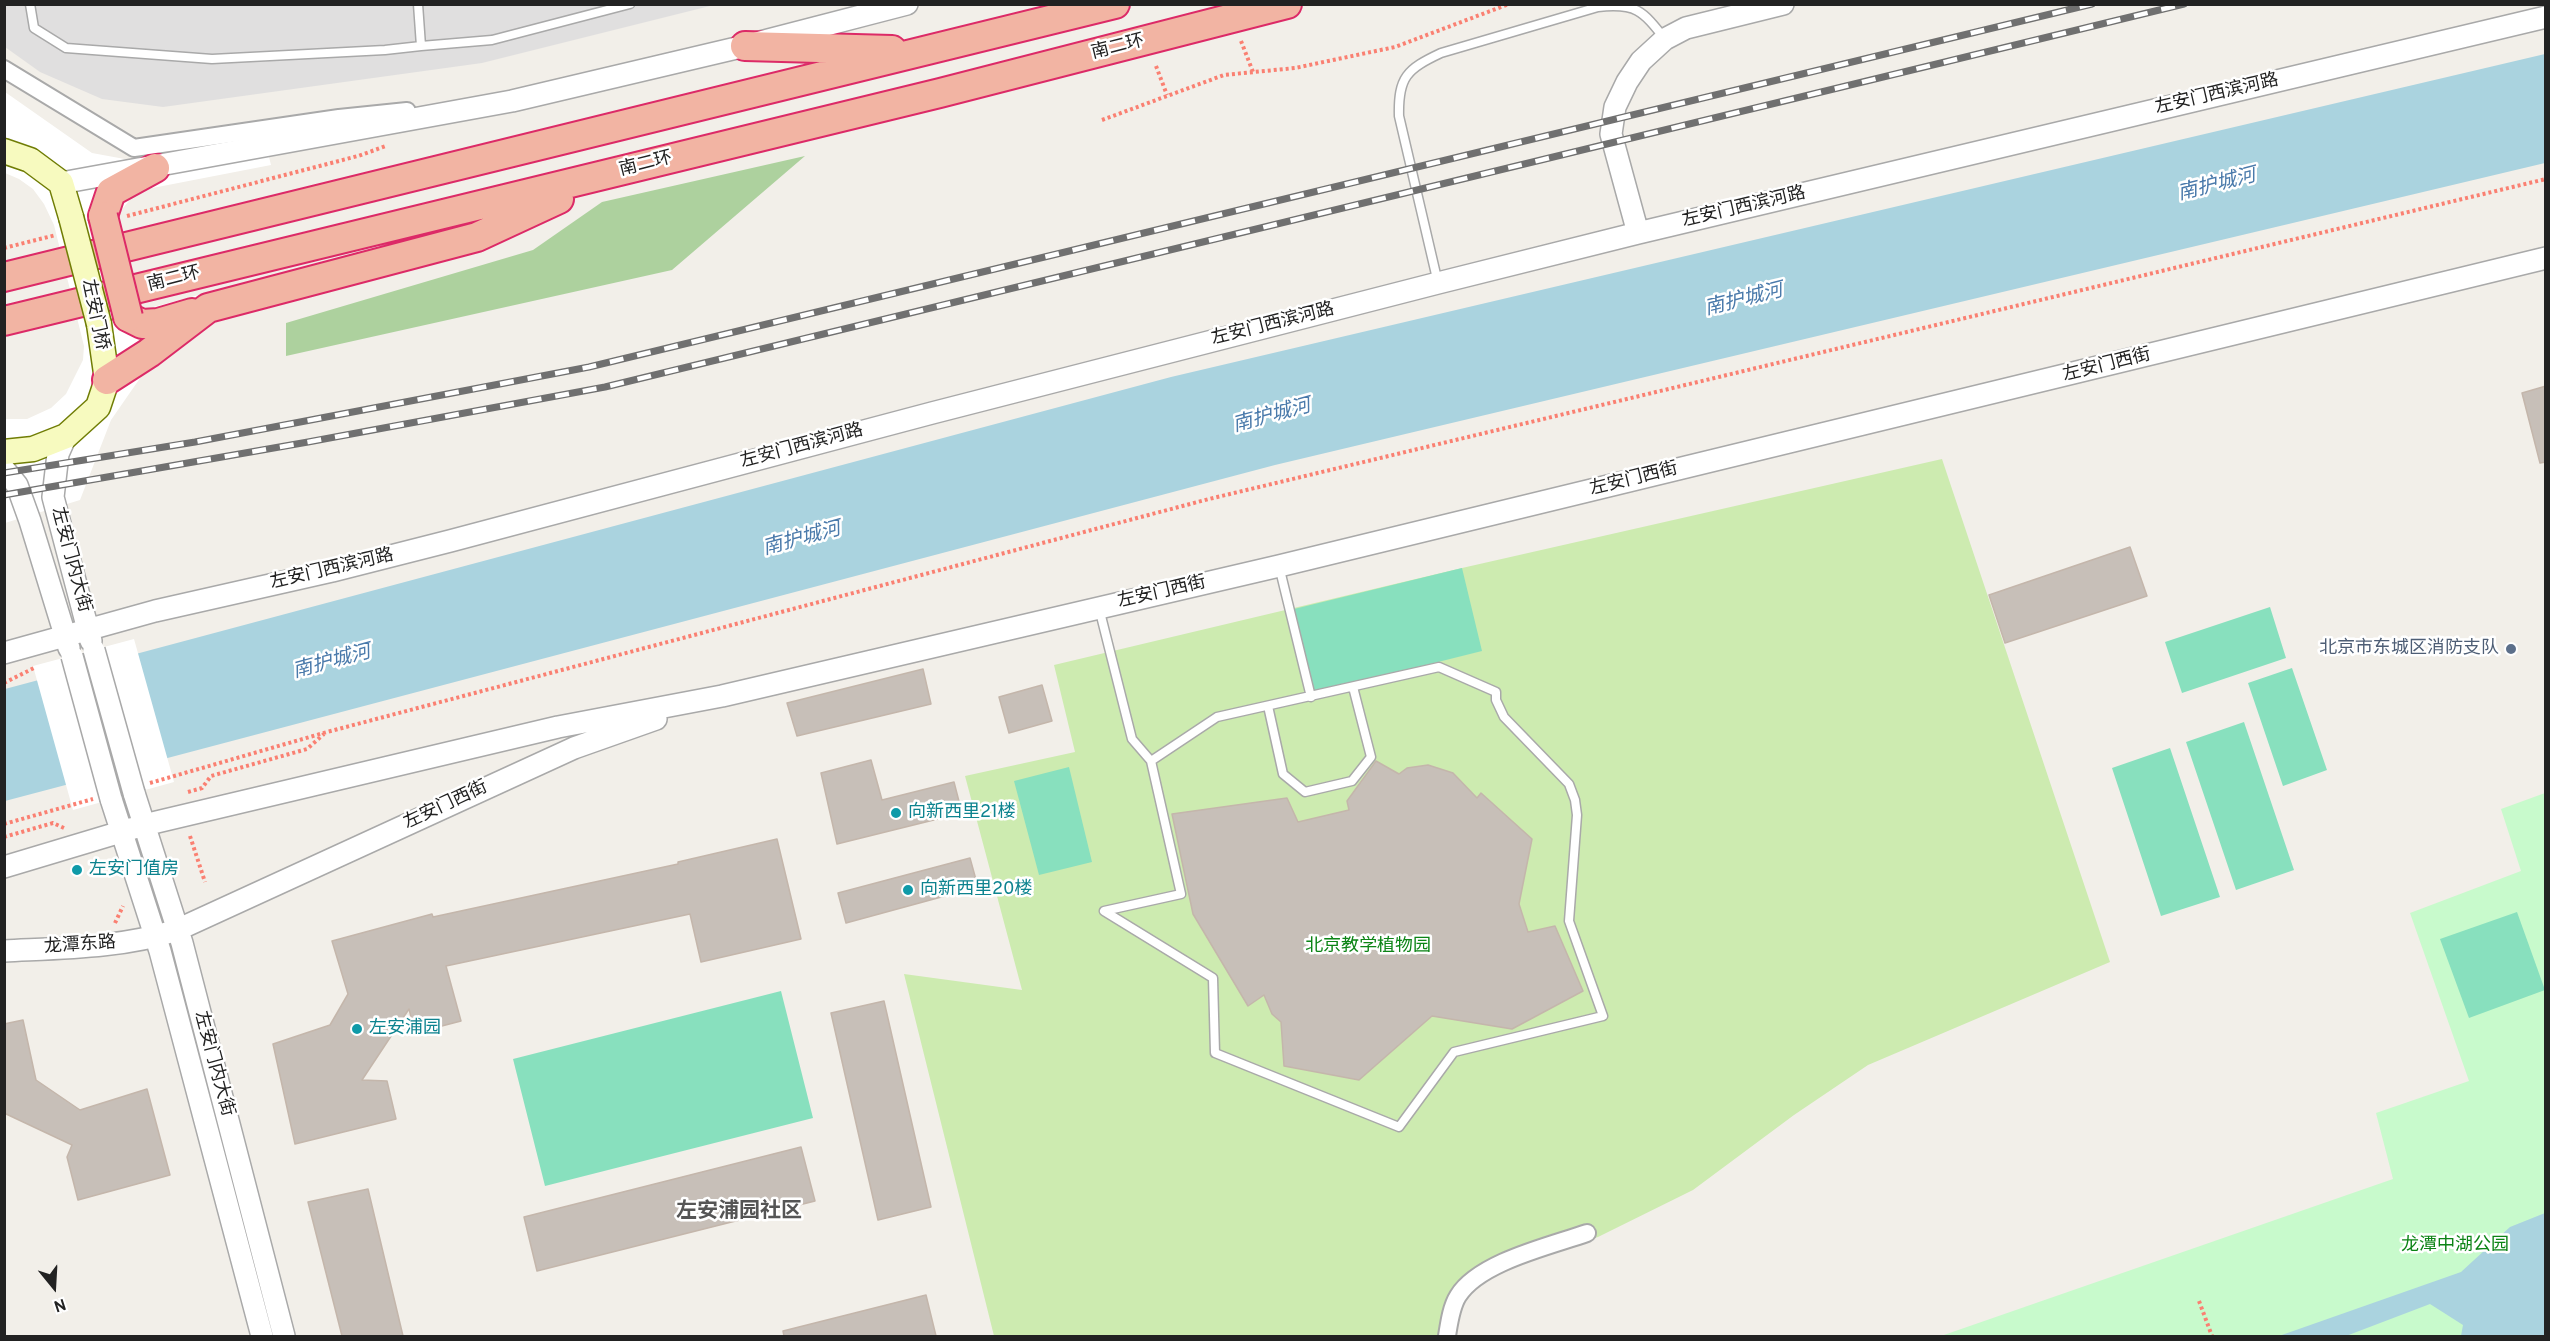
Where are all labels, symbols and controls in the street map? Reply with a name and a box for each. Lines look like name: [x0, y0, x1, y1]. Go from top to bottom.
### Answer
street label: 南二环: [1089, 31, 1147, 65]
street label: 左安门西滨河路: [2153, 70, 2281, 120]
street label: 南二环: [617, 148, 675, 182]
water label: 南护城河: [2175, 165, 2259, 207]
street label: 左安门西滨河路: [1680, 183, 1808, 233]
street label: 南二环: [145, 263, 203, 297]
street label: 左安门桥: [76, 278, 112, 352]
water label: 南护城河: [1702, 280, 1786, 322]
street label: 左安门西滨河路: [1209, 299, 1337, 351]
street label: 左安门西街: [2061, 345, 2153, 387]
water label: 南护城河: [1230, 395, 1314, 439]
street label: 左安门西滨河路: [738, 420, 866, 474]
street label: 左安门西街: [1588, 459, 1680, 501]
street label: 左安门内大街: [46, 505, 94, 615]
water label: 南护城河: [760, 518, 844, 562]
street label: 左安门西滨河路: [268, 545, 396, 595]
street label: 左安门西街: [1116, 572, 1208, 614]
place label: 北京市东城区消防支队: [2319, 638, 2499, 660]
water label: 南护城河: [290, 641, 374, 685]
marker: 北京市东城区消防支队: [2504, 642, 2518, 656]
street label: 左安门西街: [401, 777, 491, 835]
place label: 向新西里21楼: [908, 802, 1016, 824]
marker: 向新西里21楼: [889, 806, 903, 820]
place label: 左安门值房: [89, 859, 179, 881]
marker: 左安门值房: [70, 863, 84, 877]
place label: 向新西里20楼: [920, 879, 1033, 901]
marker: 向新西里20楼: [901, 883, 915, 897]
street label: 龙潭东路: [43, 933, 117, 959]
park label: 北京教学植物园: [1305, 936, 1431, 958]
street label: 左安门内大街: [189, 1009, 237, 1119]
place label: 左安浦园: [369, 1018, 441, 1040]
marker: 左安浦园: [350, 1022, 364, 1036]
district label: 左安浦园社区: [676, 1200, 802, 1226]
park label: 龙潭中湖公园: [2401, 1235, 2509, 1257]
north arrow: [24, 1257, 84, 1317]
text: N: [51, 1293, 68, 1315]

